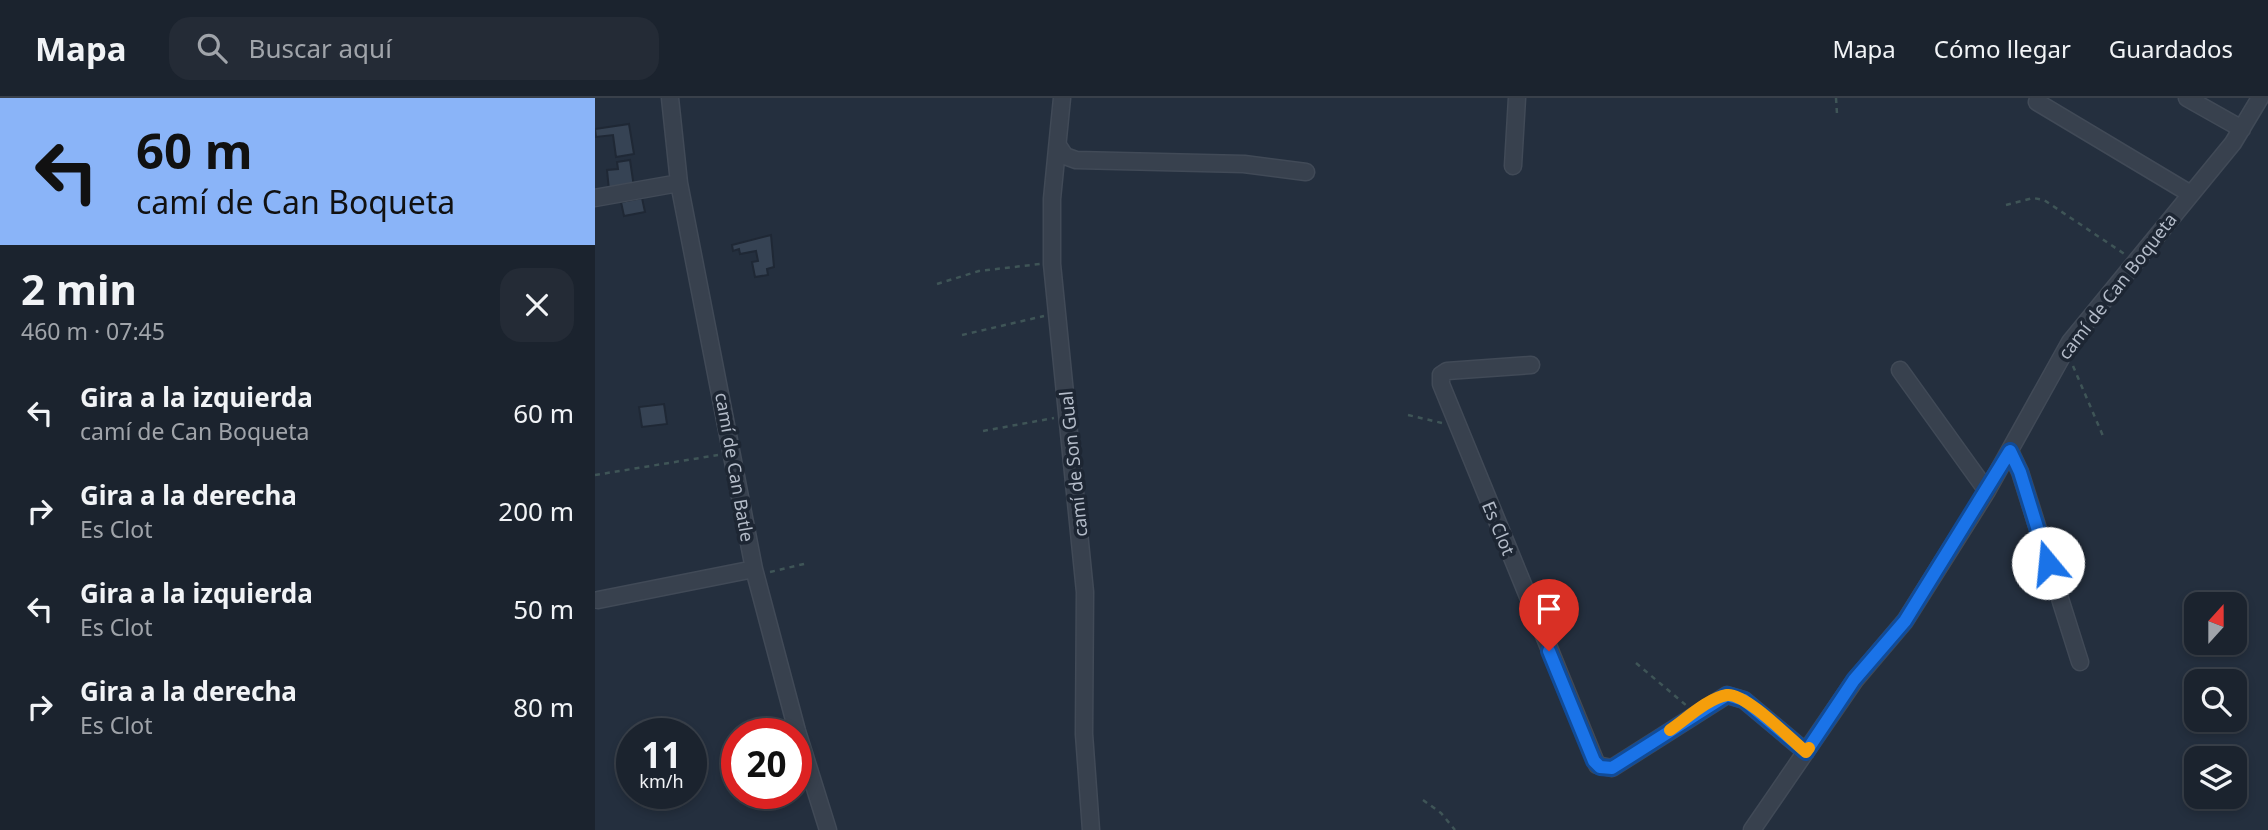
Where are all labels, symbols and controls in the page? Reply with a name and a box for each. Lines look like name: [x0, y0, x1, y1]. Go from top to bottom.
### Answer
search box: [169, 17, 659, 80]
text: Mapa: [35, 26, 127, 71]
icon: search: [193, 29, 231, 67]
text: Buscar aquí: [249, 30, 392, 66]
text: Mapa: [1832, 32, 1896, 65]
text: Cómo llegar: [1934, 32, 2071, 65]
text: Guardados: [2109, 32, 2233, 65]
text: 60 m: [136, 117, 253, 183]
icon: left: [21, 126, 112, 217]
text: camí de Can Boqueta: [136, 180, 455, 223]
street label: camí de Can Boqueta: [2052, 208, 2182, 364]
text: 2 min: [21, 260, 137, 317]
button: close: [500, 268, 574, 342]
text: 460 m · 07:45: [21, 315, 165, 347]
text: Gira a la izquierda: [80, 379, 313, 415]
street label: camí de Can Batle: [710, 390, 760, 544]
street label: camí de Son Gual: [1053, 390, 1093, 538]
icon: left: [21, 394, 59, 432]
text: 60 m: [513, 395, 574, 431]
text: camí de Can Boqueta: [80, 415, 310, 447]
text: Gira a la derecha: [80, 477, 297, 513]
icon: right: [21, 492, 59, 530]
text: 200 m: [498, 493, 574, 529]
street label: Es Clot: [1477, 497, 1521, 559]
text: Es Clot: [80, 513, 152, 545]
position arrow: [2011, 526, 2085, 600]
text: Gira a la izquierda: [80, 575, 313, 611]
pin: [1519, 579, 1579, 651]
icon: left: [21, 590, 59, 628]
icon: arrive: [1530, 590, 1568, 628]
text: 50 m: [513, 591, 574, 627]
north arrow: [2184, 592, 2247, 654]
map controls: [2184, 592, 2247, 809]
text: Es Clot: [80, 611, 152, 643]
button: search: [2184, 669, 2247, 732]
text: Gira a la derecha: [80, 673, 297, 709]
icon: right: [21, 688, 59, 726]
text: 80 m: [513, 689, 574, 725]
text: Es Clot: [80, 709, 152, 741]
speed limit sign: 20: [721, 718, 812, 809]
text: 11: [641, 731, 682, 778]
button: layers: [2184, 746, 2247, 809]
text: km/h: [639, 769, 684, 793]

